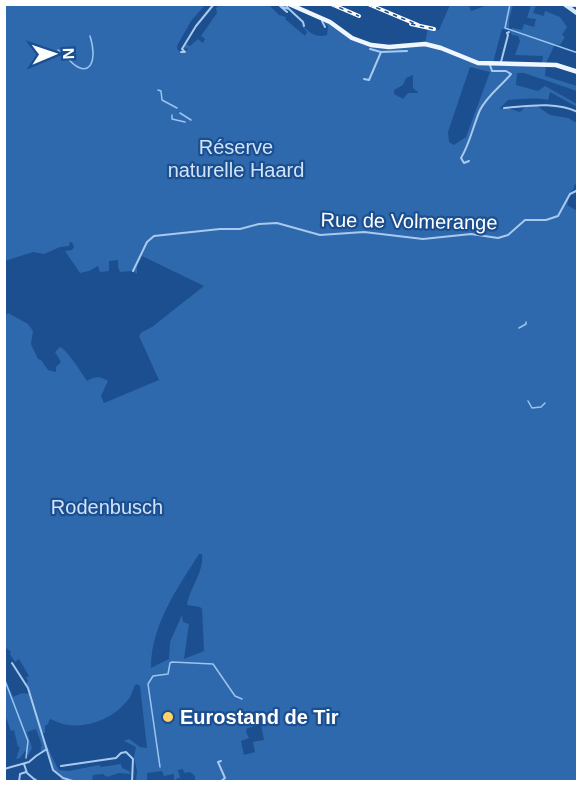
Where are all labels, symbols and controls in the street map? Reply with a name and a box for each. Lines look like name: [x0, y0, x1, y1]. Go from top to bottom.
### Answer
north arrow: [24, 24, 84, 84]
text: N: [60, 47, 77, 60]
park label: Réserve naturelle Haard: [168, 136, 304, 181]
street label: Rue de Volmerange: [320, 208, 498, 234]
park label: Rodenbusch: [51, 496, 163, 518]
place label: Eurostand de Tir: [180, 706, 339, 728]
marker: Eurostand de Tir: [161, 710, 175, 724]

